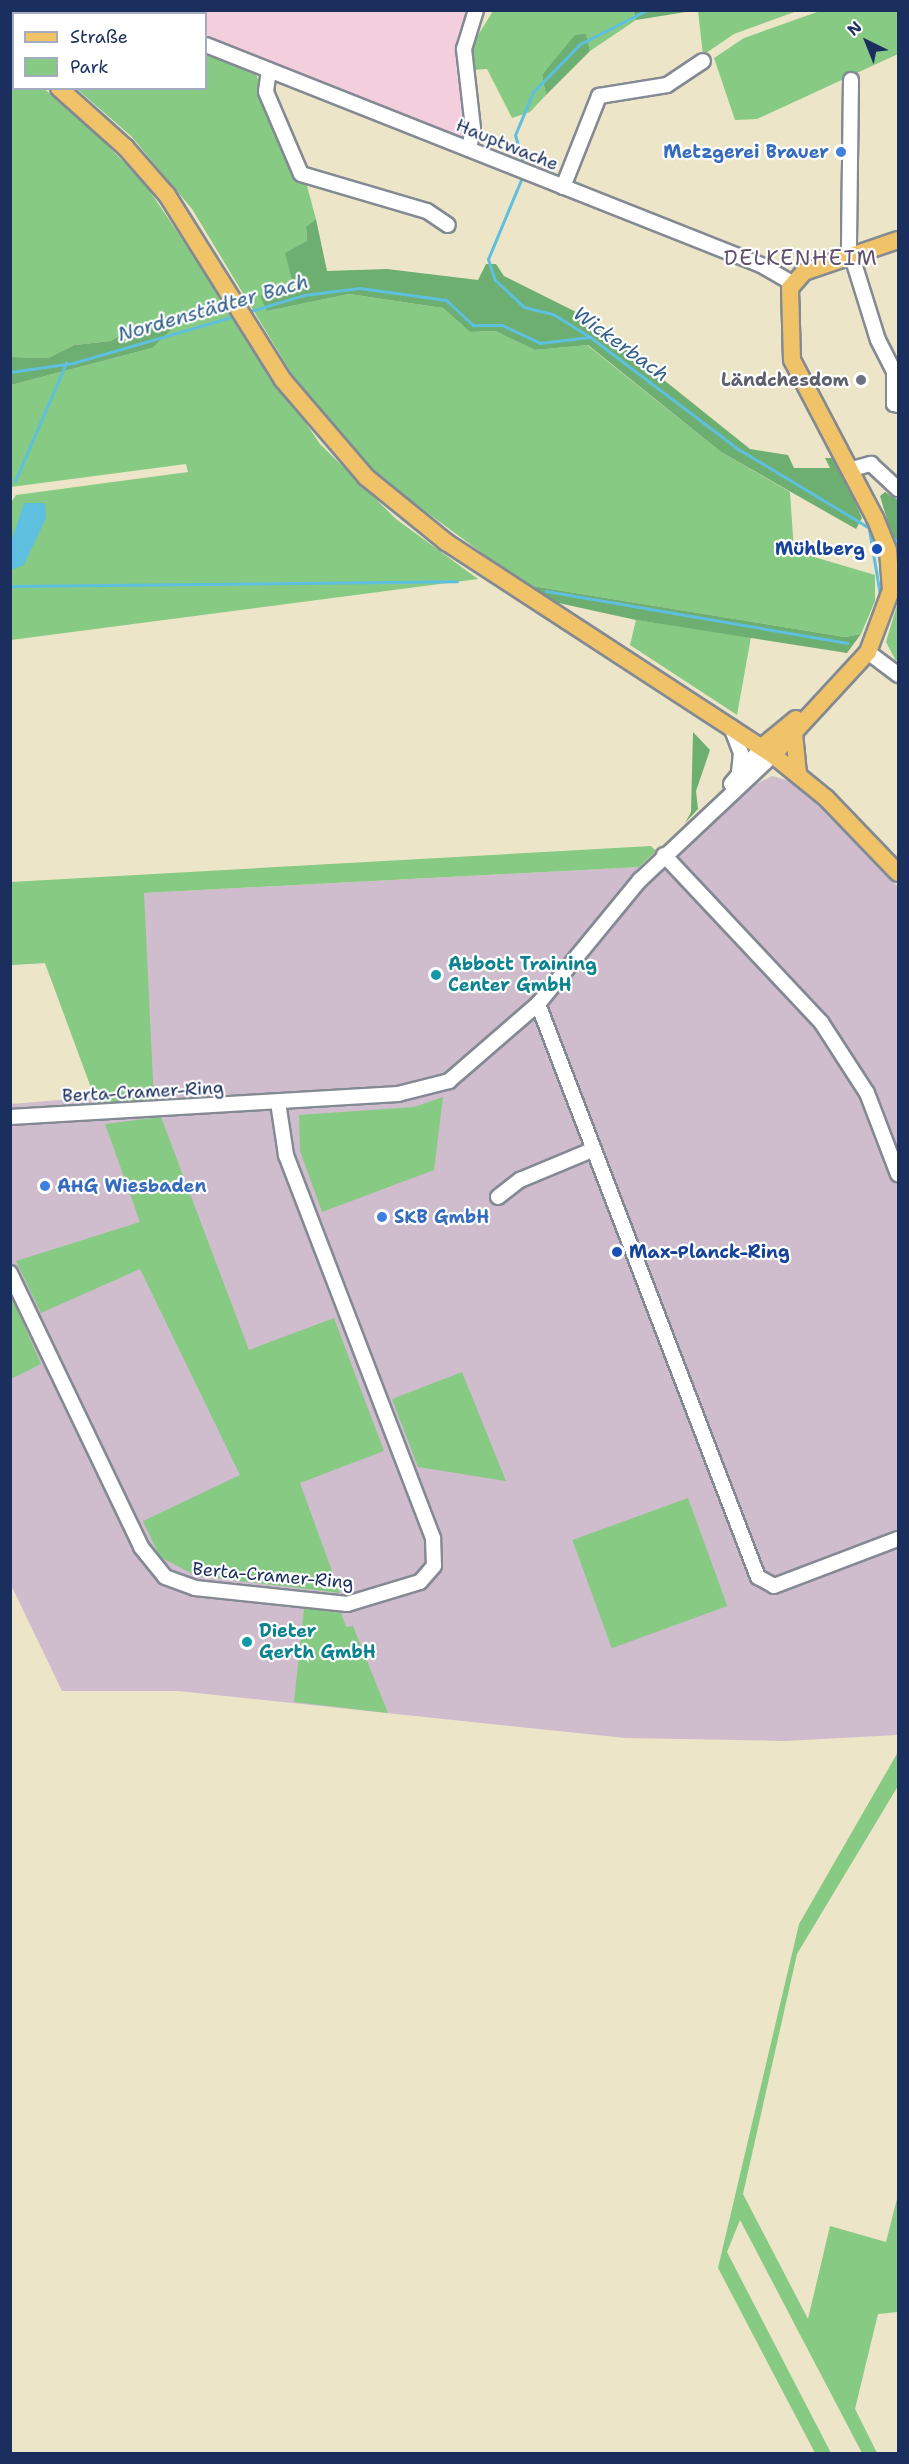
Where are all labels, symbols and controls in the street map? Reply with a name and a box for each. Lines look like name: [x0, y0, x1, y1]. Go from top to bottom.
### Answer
legend: [12, 12, 207, 90]
north arrow: [837, 12, 897, 72]
text: N: [843, 16, 866, 40]
text: Straße: [70, 25, 128, 49]
text: Park: [70, 55, 109, 79]
street label: Hauptwache: [453, 115, 561, 175]
place label: Metzgerei Brauer: [663, 141, 829, 163]
marker: Metzgerei Brauer: [834, 145, 848, 159]
district label: DELKENHEIM: [724, 245, 878, 271]
water label: Nordenstädter Bach: [115, 269, 311, 347]
water label: Wickerbach: [568, 301, 674, 387]
place label: Ländchesdom: [721, 369, 849, 391]
marker: Ländchesdom: [854, 373, 868, 387]
place label: Mühlberg: [775, 538, 865, 560]
marker: Mühlberg: [870, 542, 884, 556]
place label: Abbott Training Center GmbH: [448, 954, 597, 996]
marker: Abbott Training Center GmbH: [429, 968, 443, 982]
street label: Berta-Cramer-Ring: [62, 1077, 224, 1107]
place label: AHG Wiesbaden: [57, 1175, 206, 1197]
marker: AHG Wiesbaden: [38, 1179, 52, 1193]
place label: SKB GmbH: [394, 1206, 489, 1228]
marker: SKB GmbH: [375, 1210, 389, 1224]
place label: Max-Planck-Ring: [629, 1241, 790, 1263]
marker: Max-Planck-Ring: [610, 1245, 624, 1259]
street label: Berta-Cramer-Ring: [191, 1558, 355, 1594]
place label: Dieter Gerth GmbH: [259, 1621, 376, 1664]
marker: Dieter Gerth GmbH: [240, 1635, 254, 1649]

